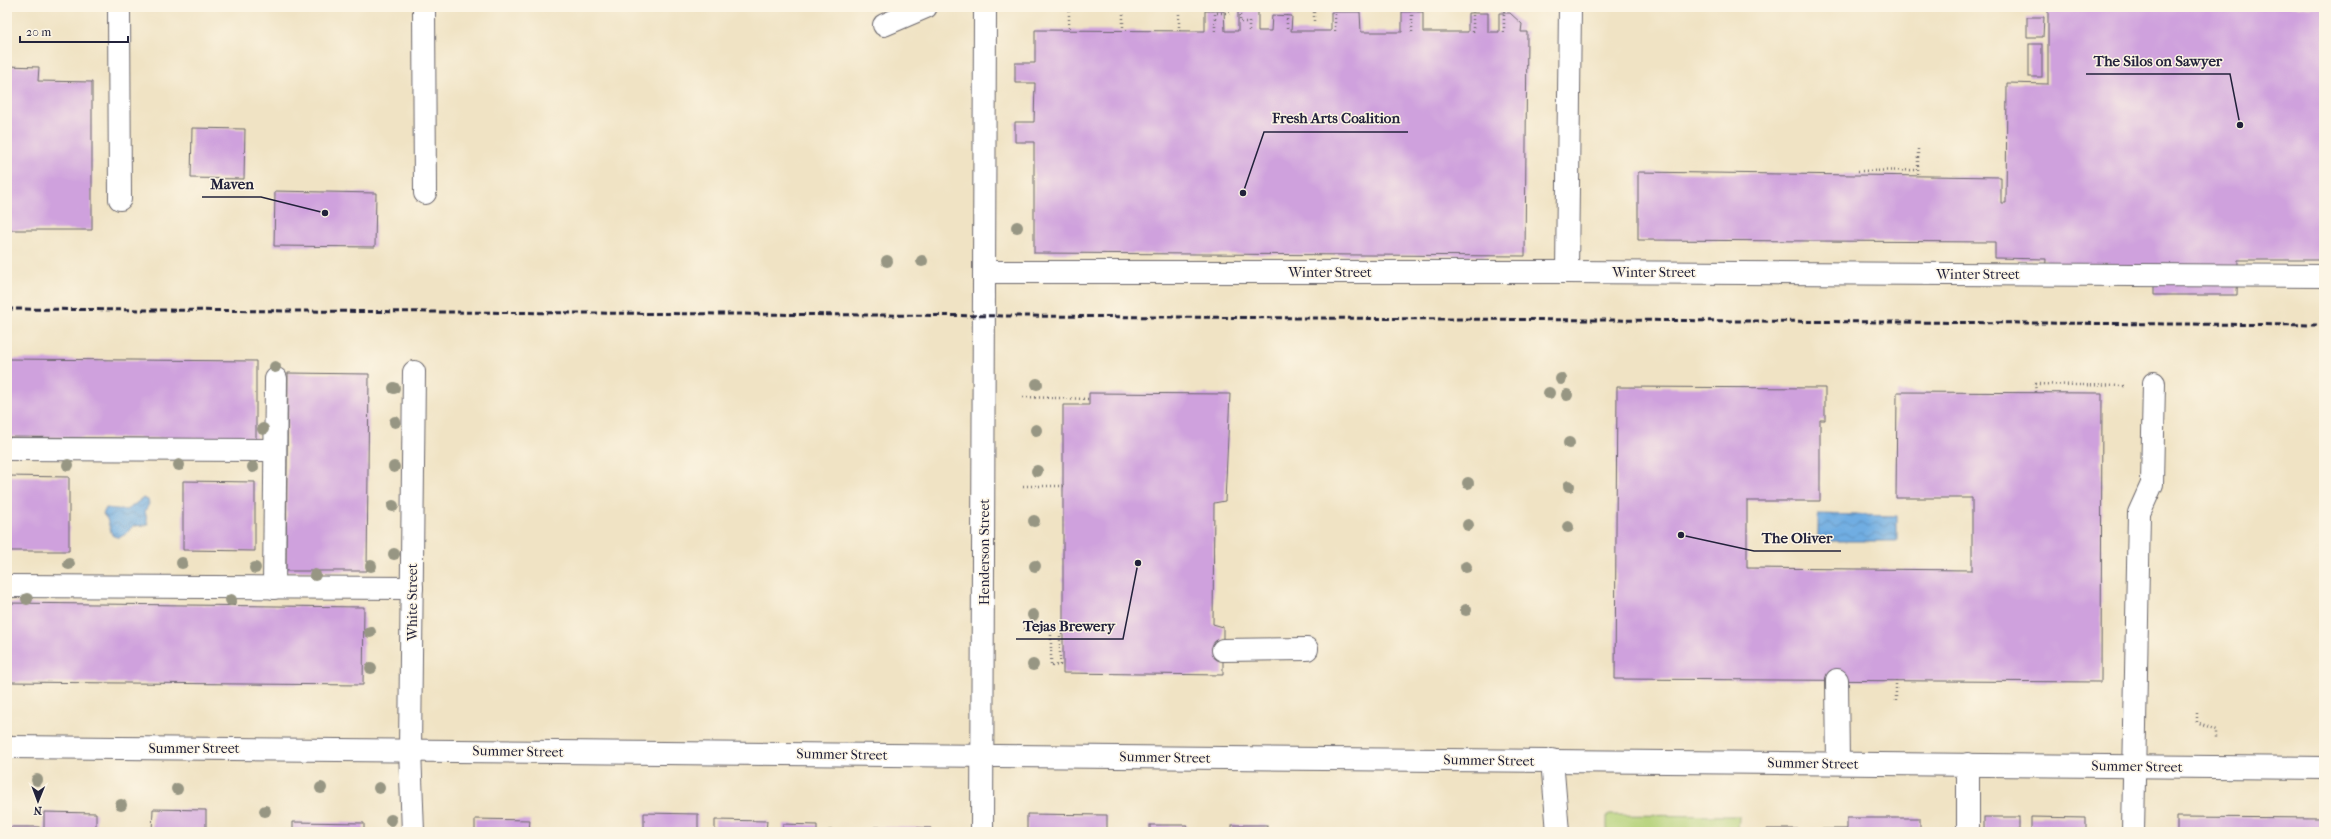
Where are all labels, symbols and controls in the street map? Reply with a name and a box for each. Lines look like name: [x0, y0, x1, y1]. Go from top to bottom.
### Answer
scale bar: [20, 18, 128, 44]
text: 20 m: [26, 25, 51, 39]
callout: The Silos on Sawyer: [2086, 47, 2230, 74]
text: The Silos on Sawyer: [2093, 52, 2223, 70]
callout: Fresh Arts Coalition: [1264, 105, 1408, 132]
text: Fresh Arts Coalition: [1271, 109, 1400, 127]
callout: Maven: [202, 170, 261, 197]
text: Maven: [209, 175, 254, 193]
street label: Winter Street: [1287, 264, 1372, 281]
street label: Winter Street: [1611, 264, 1696, 281]
street label: Winter Street: [1935, 266, 2020, 283]
street label: Henderson Street: [976, 499, 993, 605]
callout: The Oliver: [1754, 524, 1841, 551]
text: The Oliver: [1761, 529, 1833, 547]
street label: White Street: [404, 563, 421, 642]
callout: Tejas Brewery: [1016, 612, 1123, 639]
text: Tejas Brewery: [1022, 617, 1116, 635]
street label: Summer Street: [148, 740, 240, 757]
street label: Summer Street: [472, 742, 564, 761]
street label: Summer Street: [796, 745, 888, 764]
street label: Summer Street: [1119, 748, 1211, 767]
street label: Summer Street: [1443, 751, 1535, 770]
street label: Summer Street: [1767, 754, 1859, 773]
street label: Summer Street: [2091, 757, 2183, 776]
north arrow: [18, 781, 58, 821]
text: N: [33, 804, 42, 817]

